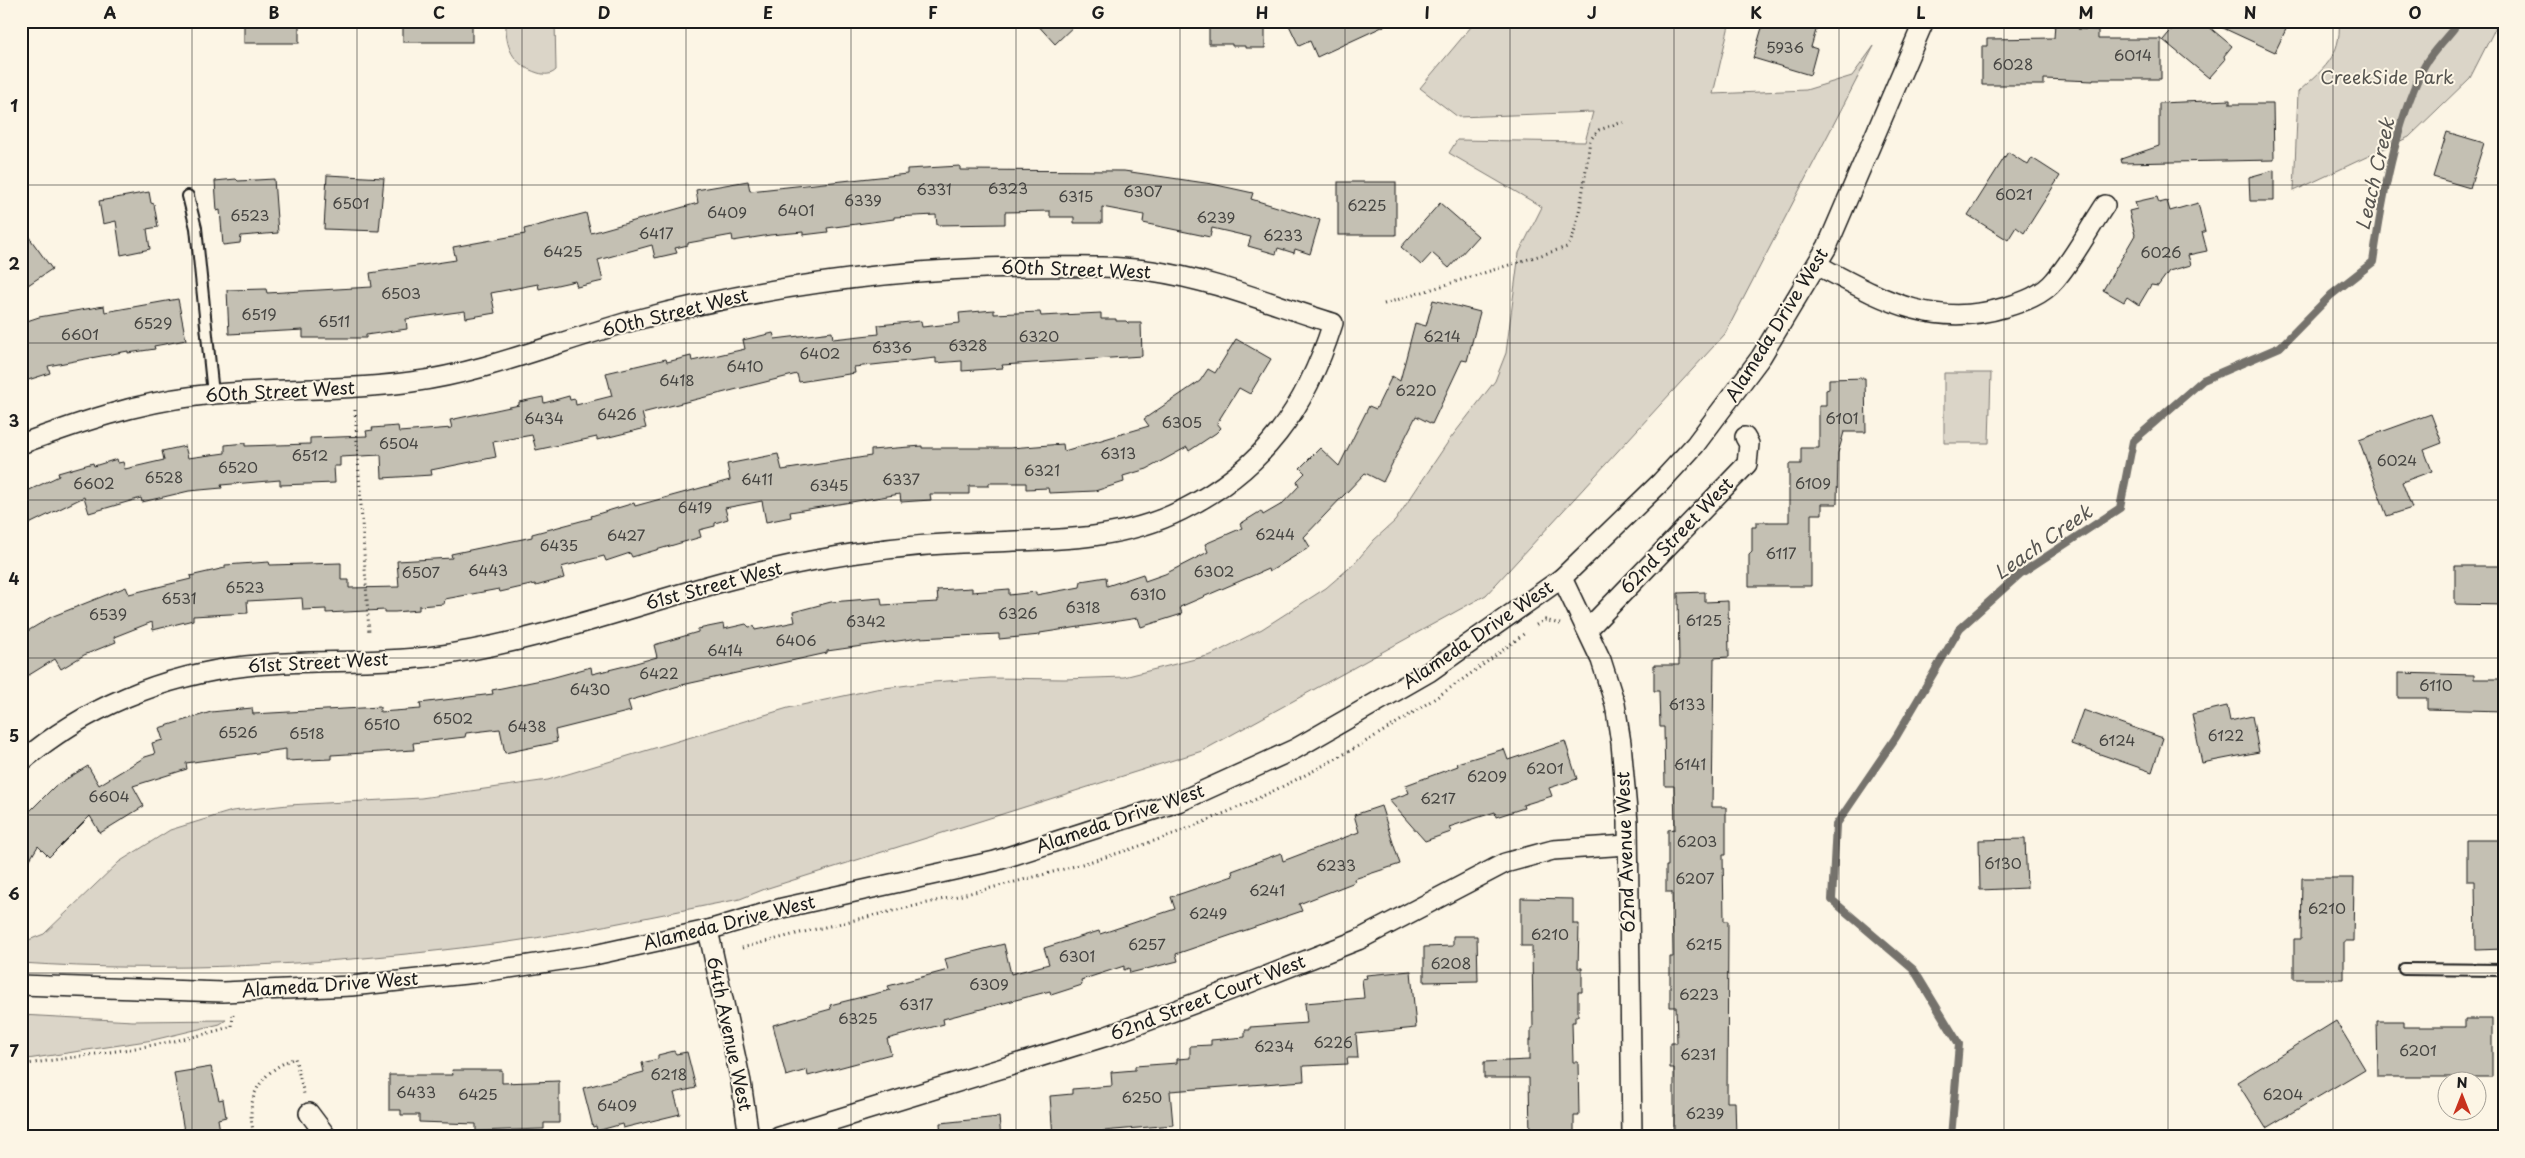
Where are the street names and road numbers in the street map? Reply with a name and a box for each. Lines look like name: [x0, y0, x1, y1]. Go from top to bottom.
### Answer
street label: Alameda Drive West: [1717, 242, 1834, 406]
street label: 60th Street West: [1001, 252, 1151, 285]
street label: 60th Street West: [599, 280, 751, 343]
street label: 60th Street West: [204, 373, 356, 408]
street label: 62nd Street West: [1613, 471, 1739, 599]
street label: 61st Street West: [642, 553, 785, 616]
street label: Alameda Drive West: [1396, 573, 1558, 694]
street label: 61st Street West: [247, 644, 389, 679]
street label: 62nd Avenue West: [1608, 771, 1641, 933]
street label: Alameda Drive West: [1032, 776, 1207, 859]
street label: Alameda Drive West: [640, 887, 818, 956]
street label: 62nd Street Court West: [1106, 947, 1309, 1046]
street label: 64th Avenue West: [701, 954, 760, 1113]
street label: Alameda Drive West: [241, 964, 419, 1003]

